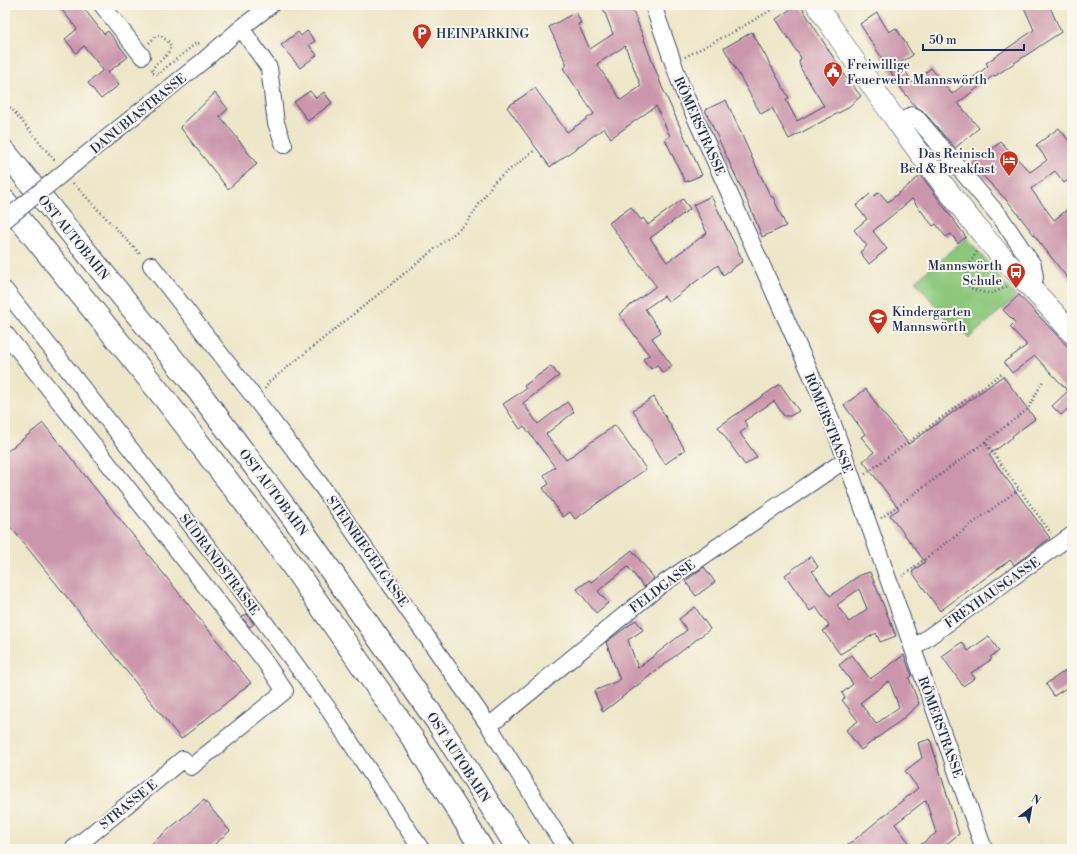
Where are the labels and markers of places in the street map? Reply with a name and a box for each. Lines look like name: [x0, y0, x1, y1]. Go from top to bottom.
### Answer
parking icon: HEINPARKING: [411, 22, 433, 50]
place label: HEINPARKING: [436, 26, 529, 42]
place label: Freiwillige Feuerwehr Mannswörth: [847, 57, 987, 88]
public building icon: Freiwillige Feuerwehr Mannswörth: [822, 60, 844, 88]
place label: Das Reinisch Bed & Breakfast: [899, 146, 995, 177]
hotel icon: Das Reinisch Bed & Breakfast: [998, 149, 1020, 177]
place label: Mannswörth Schule: [928, 258, 1002, 289]
bus stop icon: Mannswörth Schule: [1005, 261, 1027, 289]
place label: Kindergarten Mannswörth: [892, 304, 971, 335]
school or university icon: Kindergarten Mannswörth: [867, 307, 889, 335]

